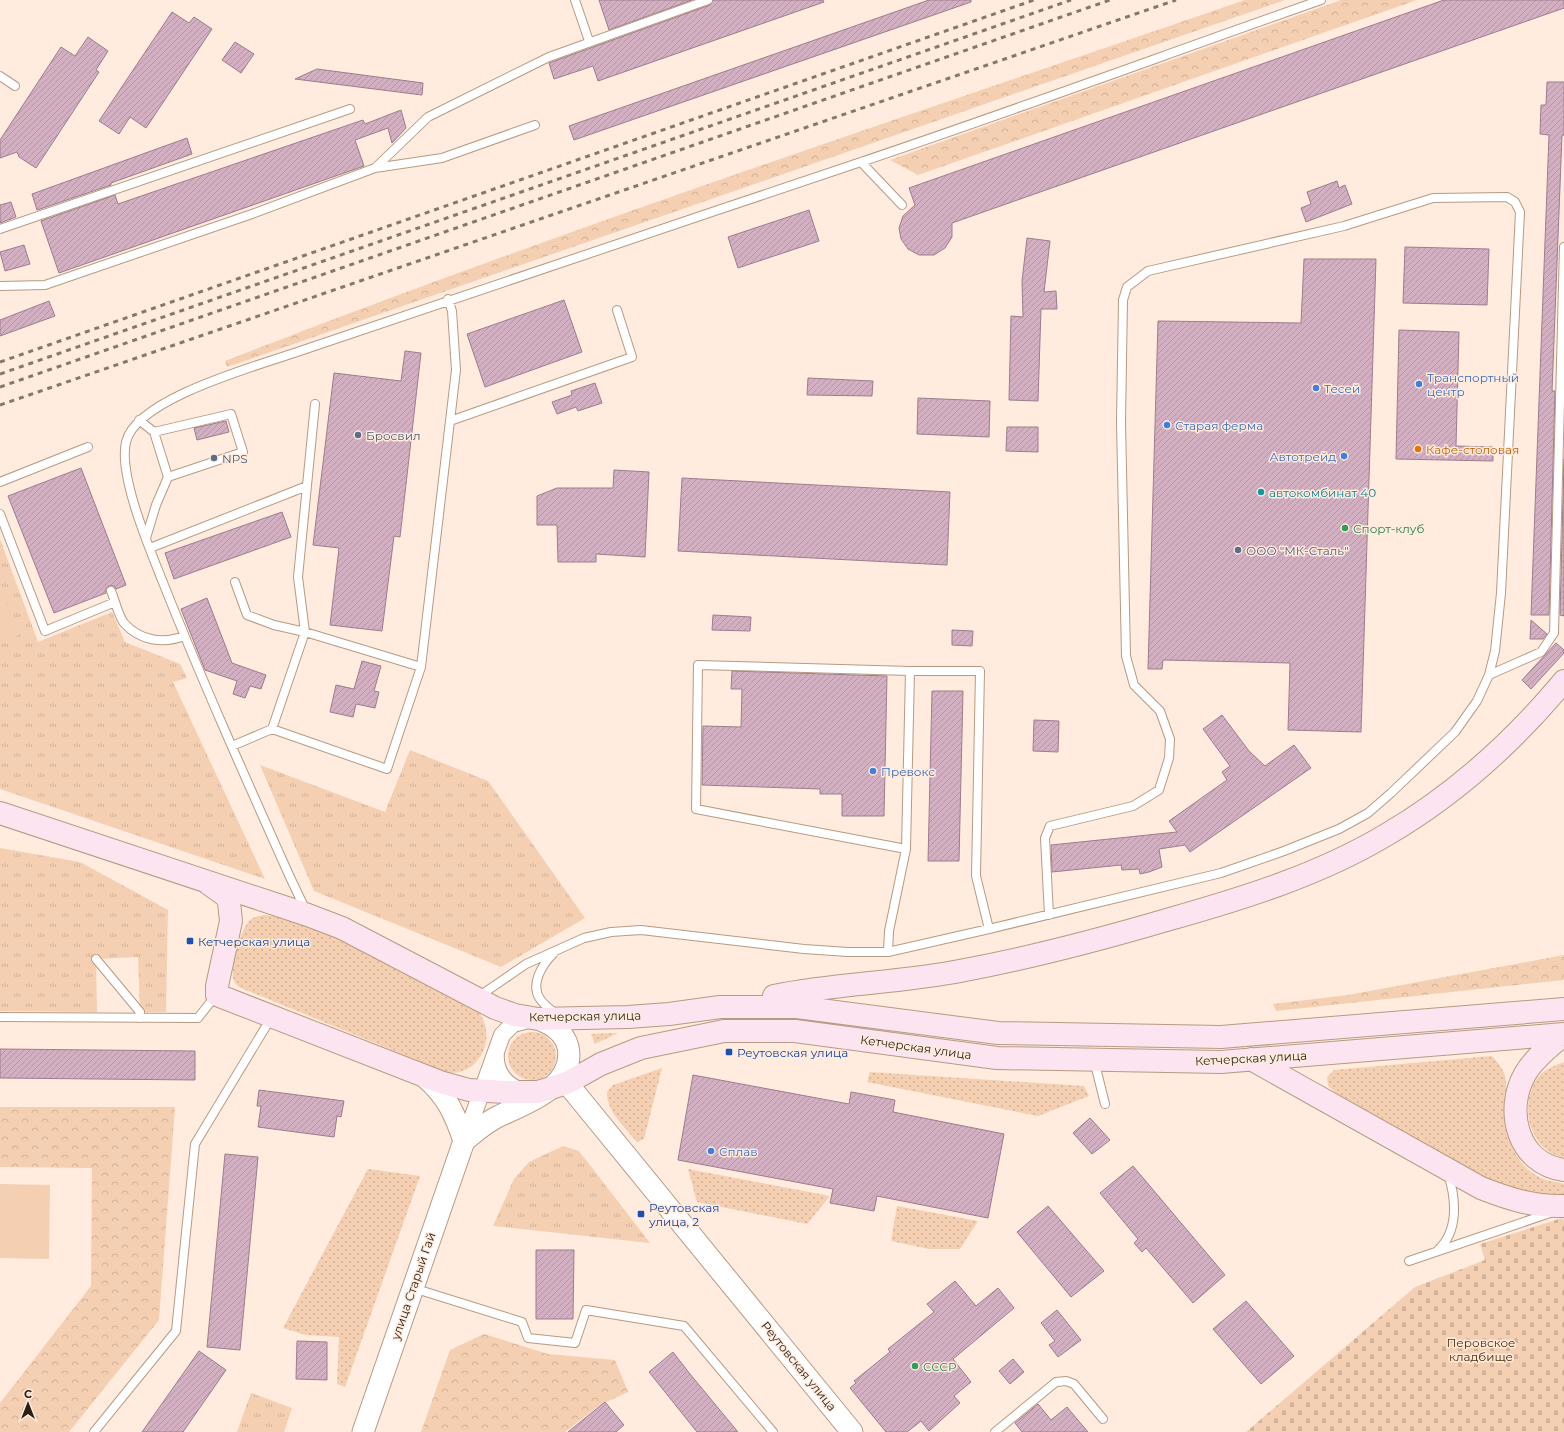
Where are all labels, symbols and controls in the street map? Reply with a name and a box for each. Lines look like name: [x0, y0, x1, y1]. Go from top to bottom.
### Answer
place label: Транспортный центр: [1427, 370, 1519, 399]
marker: Транспортный центр: [1414, 379, 1424, 389]
place label: Тесей: [1324, 381, 1360, 396]
marker: Тесей: [1311, 383, 1321, 393]
place label: Старая ферма: [1175, 418, 1263, 433]
marker: Старая ферма: [1162, 420, 1172, 430]
place label: Бросвил: [366, 428, 420, 443]
marker: Бросвил: [353, 430, 363, 440]
place label: Кафе-столовая: [1426, 442, 1519, 457]
marker: Кафе-столовая: [1413, 444, 1423, 454]
place label: Автотрейд: [1270, 449, 1336, 464]
place label: NPS: [222, 451, 248, 466]
marker: Автотрейд: [1339, 451, 1349, 461]
marker: NPS: [209, 453, 219, 463]
place label: автокомбинат 40: [1269, 485, 1376, 500]
marker: автокомбинат 40: [1256, 487, 1266, 497]
place label: Спорт-клуб: [1353, 521, 1424, 536]
marker: Спорт-клуб: [1340, 523, 1350, 533]
place label: ООО "МК-Сталь": [1246, 543, 1349, 558]
marker: ООО "МК-Сталь": [1233, 545, 1243, 555]
place label: Превокс: [881, 764, 935, 779]
marker: Превокс: [868, 766, 878, 776]
place label: Кетчерская улица: [198, 934, 310, 949]
marker: Кетчерская улица: [185, 936, 195, 946]
street label: Кетчерская улица: [529, 1008, 641, 1024]
street label: Кетчерская улица: [859, 1032, 973, 1062]
place label: Реутовская улица: [737, 1045, 848, 1060]
marker: Реутовская улица: [724, 1047, 734, 1057]
street label: Кетчерская улица: [1195, 1048, 1307, 1068]
place label: Сплав: [719, 1144, 758, 1159]
marker: Сплав: [706, 1146, 716, 1156]
place label: Реутовская улица, 2: [648, 1200, 720, 1229]
marker: Реутовская улица, 2: [636, 1209, 646, 1219]
street label: улица Старый Гай: [387, 1230, 438, 1343]
street label: Реутовская улица: [758, 1318, 840, 1414]
park label: Перовское кладбище: [1446, 1335, 1516, 1364]
place label: СССР: [923, 1359, 956, 1374]
marker: СССР: [910, 1361, 920, 1371]
north arrow: [8, 1384, 48, 1424]
text: С: [24, 1387, 32, 1401]

